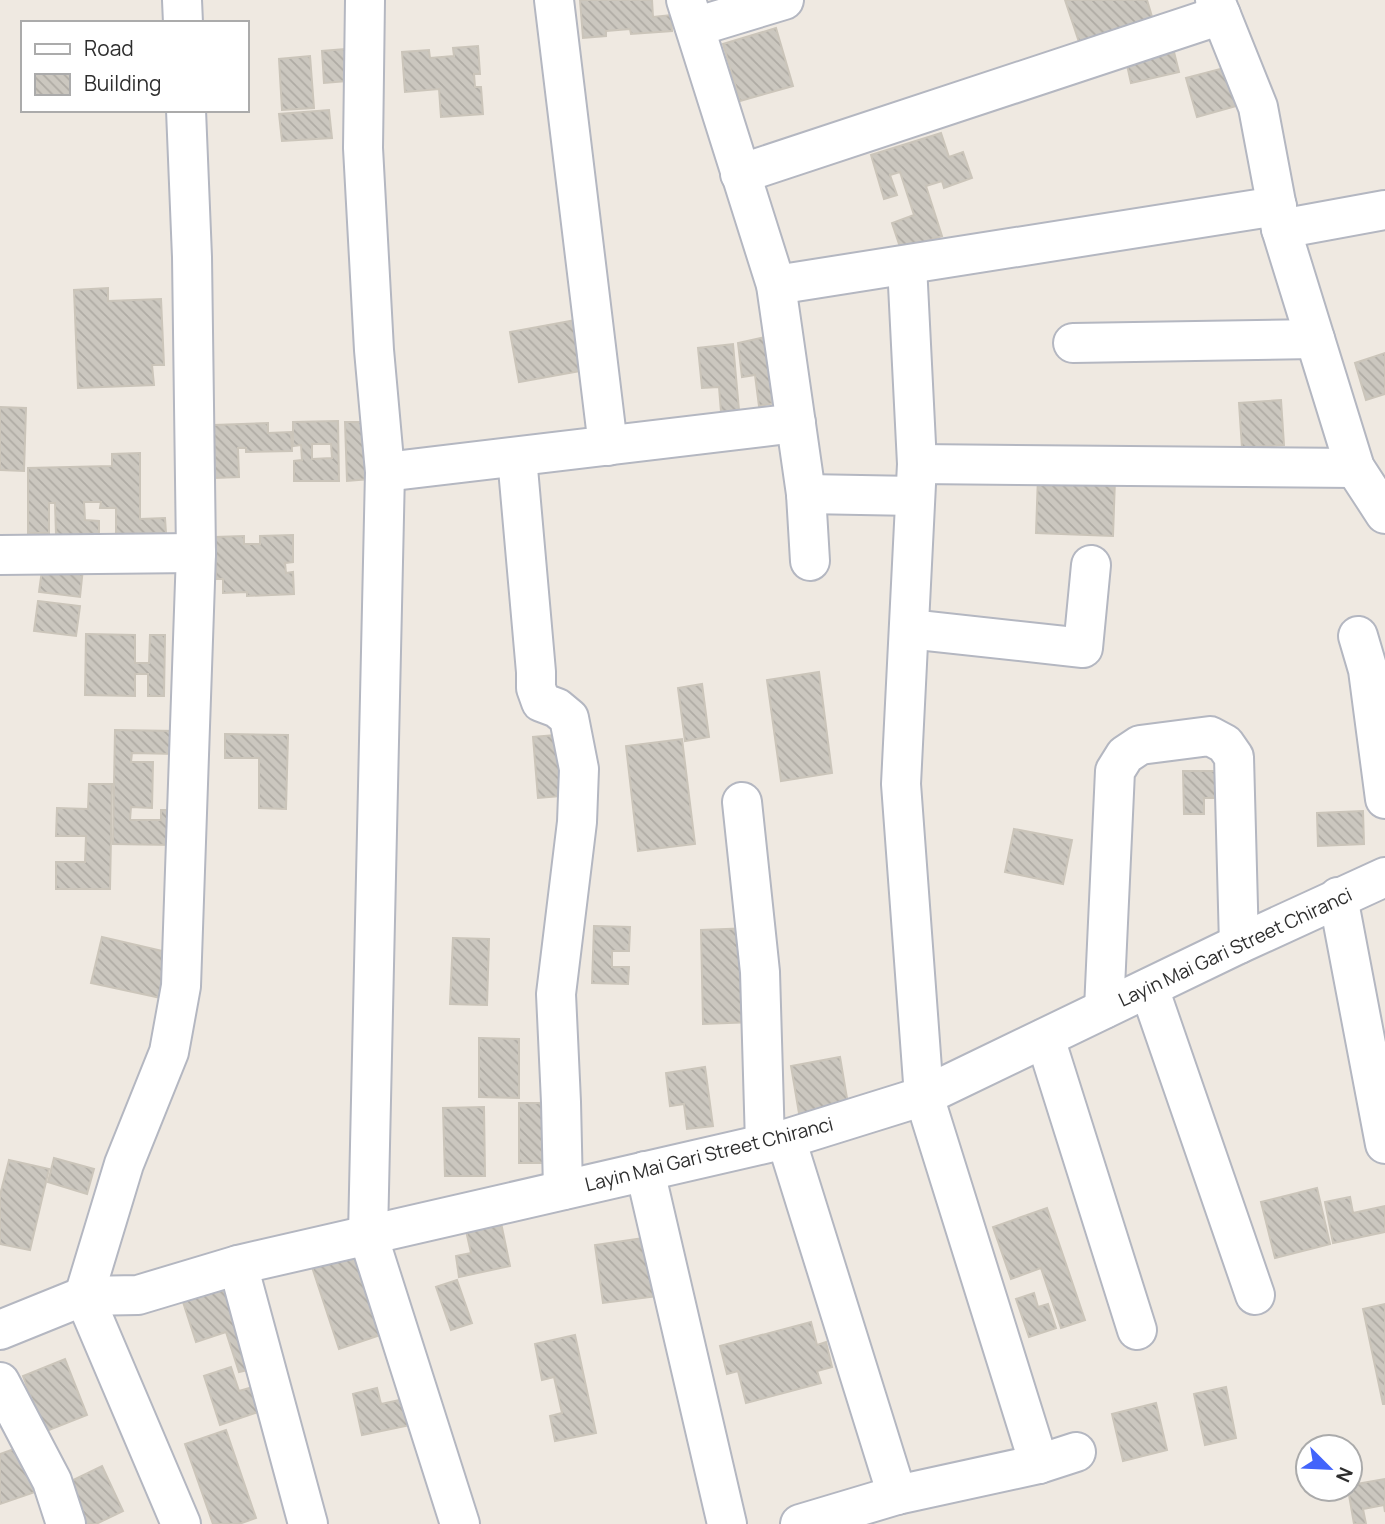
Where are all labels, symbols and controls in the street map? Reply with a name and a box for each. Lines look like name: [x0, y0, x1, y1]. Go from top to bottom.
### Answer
legend: [21, 21, 248, 112]
text: Road: [84, 34, 134, 62]
text: Building: [84, 69, 161, 97]
street label: Layin Mai Gari Street Chiranci: [1114, 881, 1356, 1013]
street label: Layin Mai Gari Street Chiranci: [582, 1111, 836, 1197]
north arrow: [1294, 1433, 1364, 1503]
text: N: [1330, 1463, 1359, 1486]

